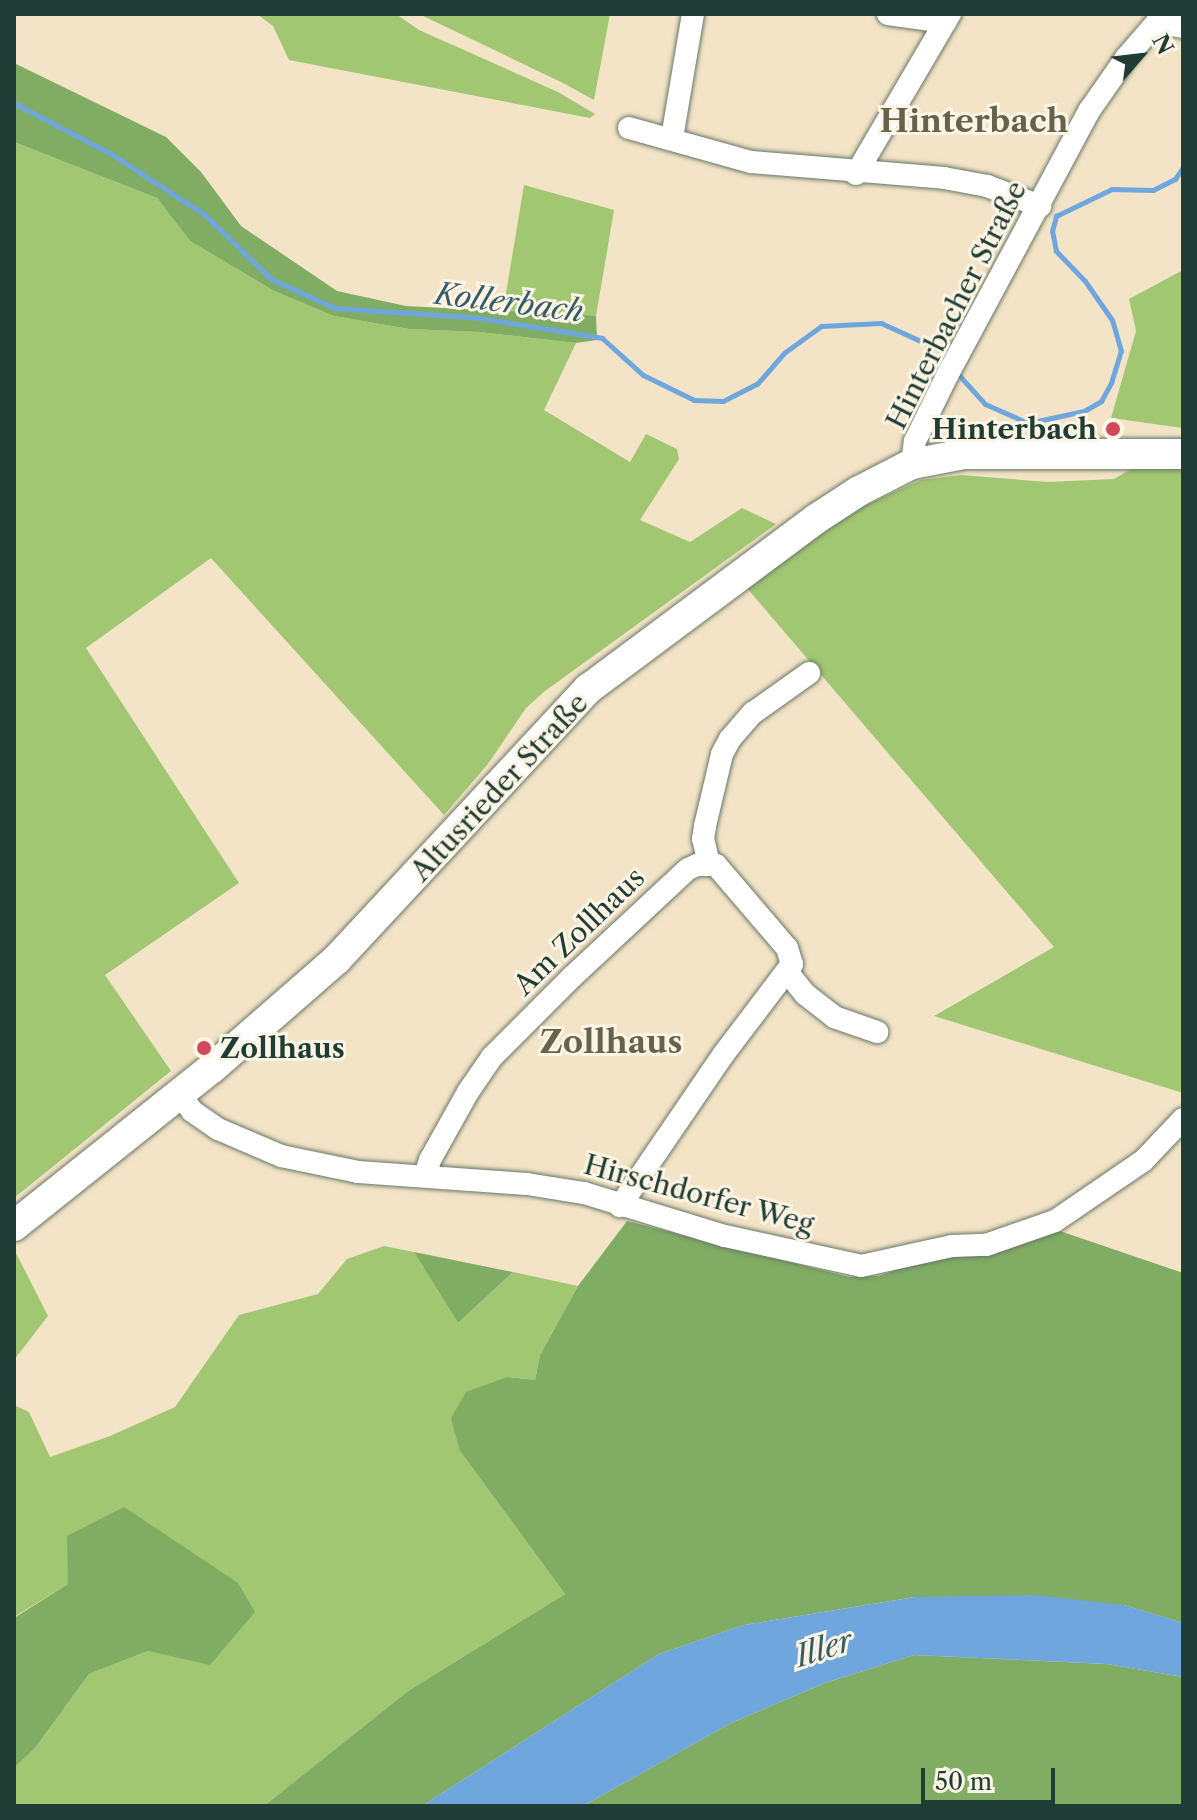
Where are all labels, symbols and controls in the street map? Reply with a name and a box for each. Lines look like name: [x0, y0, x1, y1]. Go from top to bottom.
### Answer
north arrow: [1101, 16, 1181, 96]
text: N: [1146, 30, 1179, 59]
district label: Hinterbach: [879, 102, 1069, 140]
street label: Hinterbacher Straße: [879, 175, 1033, 435]
water label: Kollerbach: [433, 276, 585, 330]
place label: Hinterbach: [932, 412, 1097, 446]
marker: Hinterbach: [1104, 420, 1122, 438]
street label: Altusrieder Straße: [403, 686, 595, 888]
street label: Am Zollhaus: [507, 860, 651, 1002]
district label: Zollhaus: [540, 1023, 682, 1061]
place label: Zollhaus: [220, 1031, 345, 1065]
marker: Zollhaus: [195, 1039, 213, 1057]
street label: Hirschdorfer Weg: [580, 1147, 818, 1241]
water label: Iller: [791, 1623, 857, 1675]
scale bar: [925, 1752, 1059, 1802]
text: 50 m: [935, 1767, 992, 1796]

